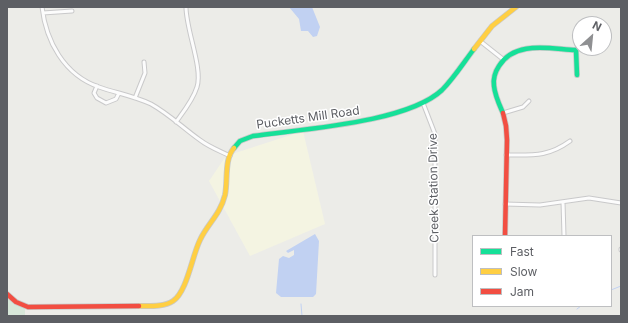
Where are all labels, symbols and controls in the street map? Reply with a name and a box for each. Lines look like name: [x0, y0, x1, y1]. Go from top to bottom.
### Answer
north arrow: [572, 16, 612, 56]
text: N: [590, 18, 604, 34]
street label: Pucketts Mill Road: [256, 104, 360, 132]
street label: Creek Station Drive: [426, 133, 442, 243]
legend: [472, 235, 612, 307]
text: Fast: [510, 244, 534, 259]
text: Slow: [510, 264, 537, 279]
text: Jam: [510, 284, 534, 299]

